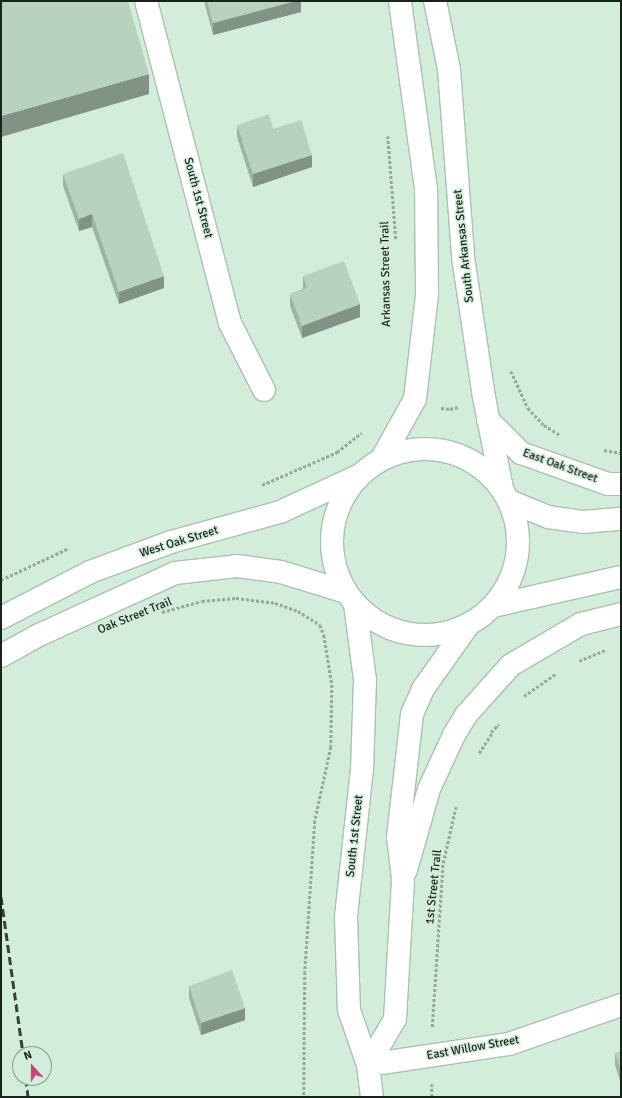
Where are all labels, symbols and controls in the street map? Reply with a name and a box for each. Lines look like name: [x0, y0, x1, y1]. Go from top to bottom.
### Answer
street label: South 1st Street: [180, 156, 216, 240]
street label: South Arkansas Street: [451, 189, 477, 303]
street label: Arkansas Street Trail: [378, 221, 394, 327]
street label: East Oak Street: [521, 446, 599, 486]
street label: West Oak Street: [138, 523, 220, 561]
street label: Oak Street Trail: [96, 595, 174, 637]
street label: South 1st Street: [344, 794, 366, 878]
street label: 1st Street Trail: [423, 849, 445, 925]
street label: East Willow Street: [426, 1033, 520, 1063]
north arrow: [12, 1046, 52, 1086]
text: N: [22, 1048, 34, 1063]

